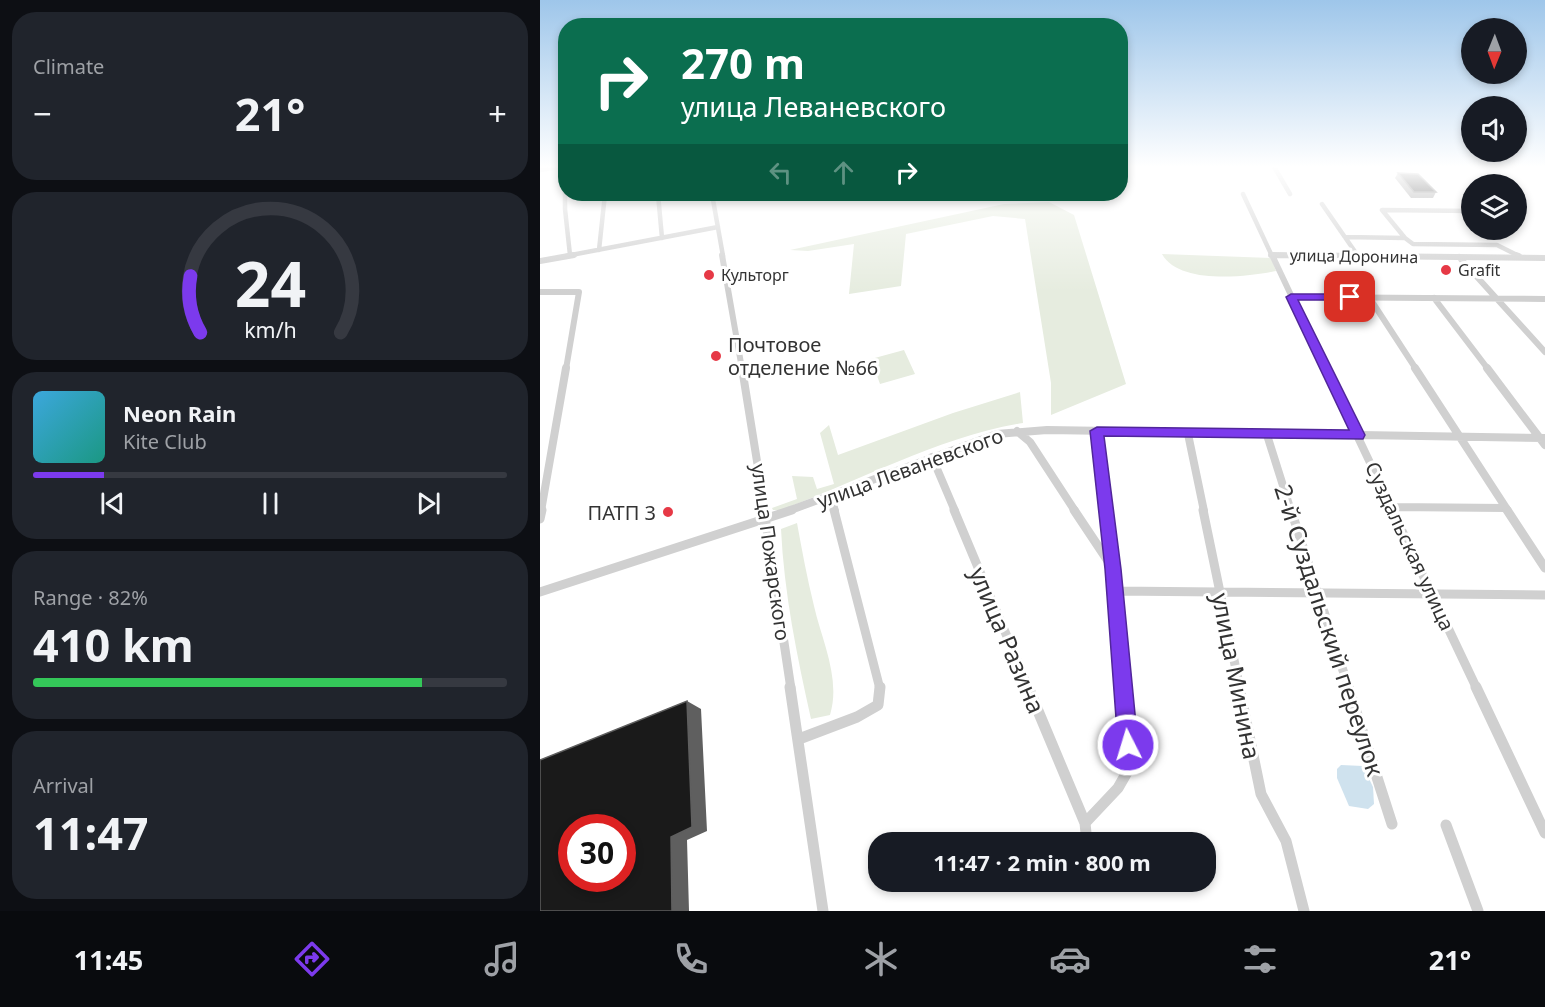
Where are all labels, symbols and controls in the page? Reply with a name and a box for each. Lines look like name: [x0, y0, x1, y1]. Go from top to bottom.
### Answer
north arrow: [1461, 18, 1527, 84]
map controls: [1461, 18, 1527, 240]
text: 270 m: [681, 34, 805, 91]
icon: right: [582, 42, 660, 120]
text: Climate: [33, 53, 104, 80]
text: 21°: [235, 83, 305, 144]
text: улица Леваневского: [681, 88, 946, 125]
text: −: [33, 91, 52, 136]
text: +: [488, 91, 507, 136]
button: sound: [1461, 96, 1527, 162]
icon: left: [764, 156, 797, 189]
icon: ahead: [827, 156, 860, 189]
icon: right: [890, 156, 923, 189]
button: layers: [1461, 174, 1527, 240]
text: 24: [234, 240, 306, 325]
street label: улица Доронина: [1290, 244, 1418, 268]
place label: Grafit: [1458, 259, 1501, 281]
marker: Grafit: [1439, 263, 1453, 277]
place label: Культорг: [721, 264, 789, 286]
marker: Культорг: [702, 268, 716, 282]
pin: [1324, 271, 1375, 322]
icon: arrive: [1333, 280, 1366, 313]
text: km/h: [244, 315, 296, 344]
place label: Почтовое отделение №66: [728, 331, 878, 381]
marker: Почтовое отделение №66: [709, 349, 723, 363]
text: Neon Rain: [123, 398, 236, 428]
street label: улица Леваневского: [813, 422, 1007, 514]
text: Kite Club: [123, 428, 207, 455]
street label: Суздальская улица: [1359, 457, 1461, 635]
street label: улица Пожарского: [745, 462, 797, 642]
street label: 2-й Суздальский переулок: [1267, 480, 1393, 780]
icon: previous: [96, 487, 129, 520]
icon: pause: [254, 487, 287, 520]
icon: next: [412, 487, 445, 520]
place label: ПАТП 3: [588, 499, 656, 526]
marker: ПАТП 3: [661, 505, 675, 519]
street label: улица Разина: [962, 562, 1054, 718]
text: Range · 82%: [33, 584, 148, 611]
street label: улица Минина: [1205, 590, 1269, 762]
text: 410 km: [33, 614, 194, 675]
position arrow: [1096, 713, 1160, 777]
text: Arrival: [33, 772, 94, 799]
text: 11:47: [33, 802, 149, 863]
speed limit sign: 30: [558, 814, 636, 892]
text: 11:47 · 2 min · 800 m: [933, 847, 1151, 877]
icon: directions: [291, 938, 333, 980]
icon: music: [481, 938, 523, 980]
icon: phone: [670, 938, 712, 980]
icon: climate: [860, 938, 902, 980]
icon: car: [1049, 938, 1091, 980]
icon: filters: [1239, 938, 1281, 980]
text: 11:45: [74, 941, 143, 978]
text: 21°: [1429, 941, 1471, 978]

